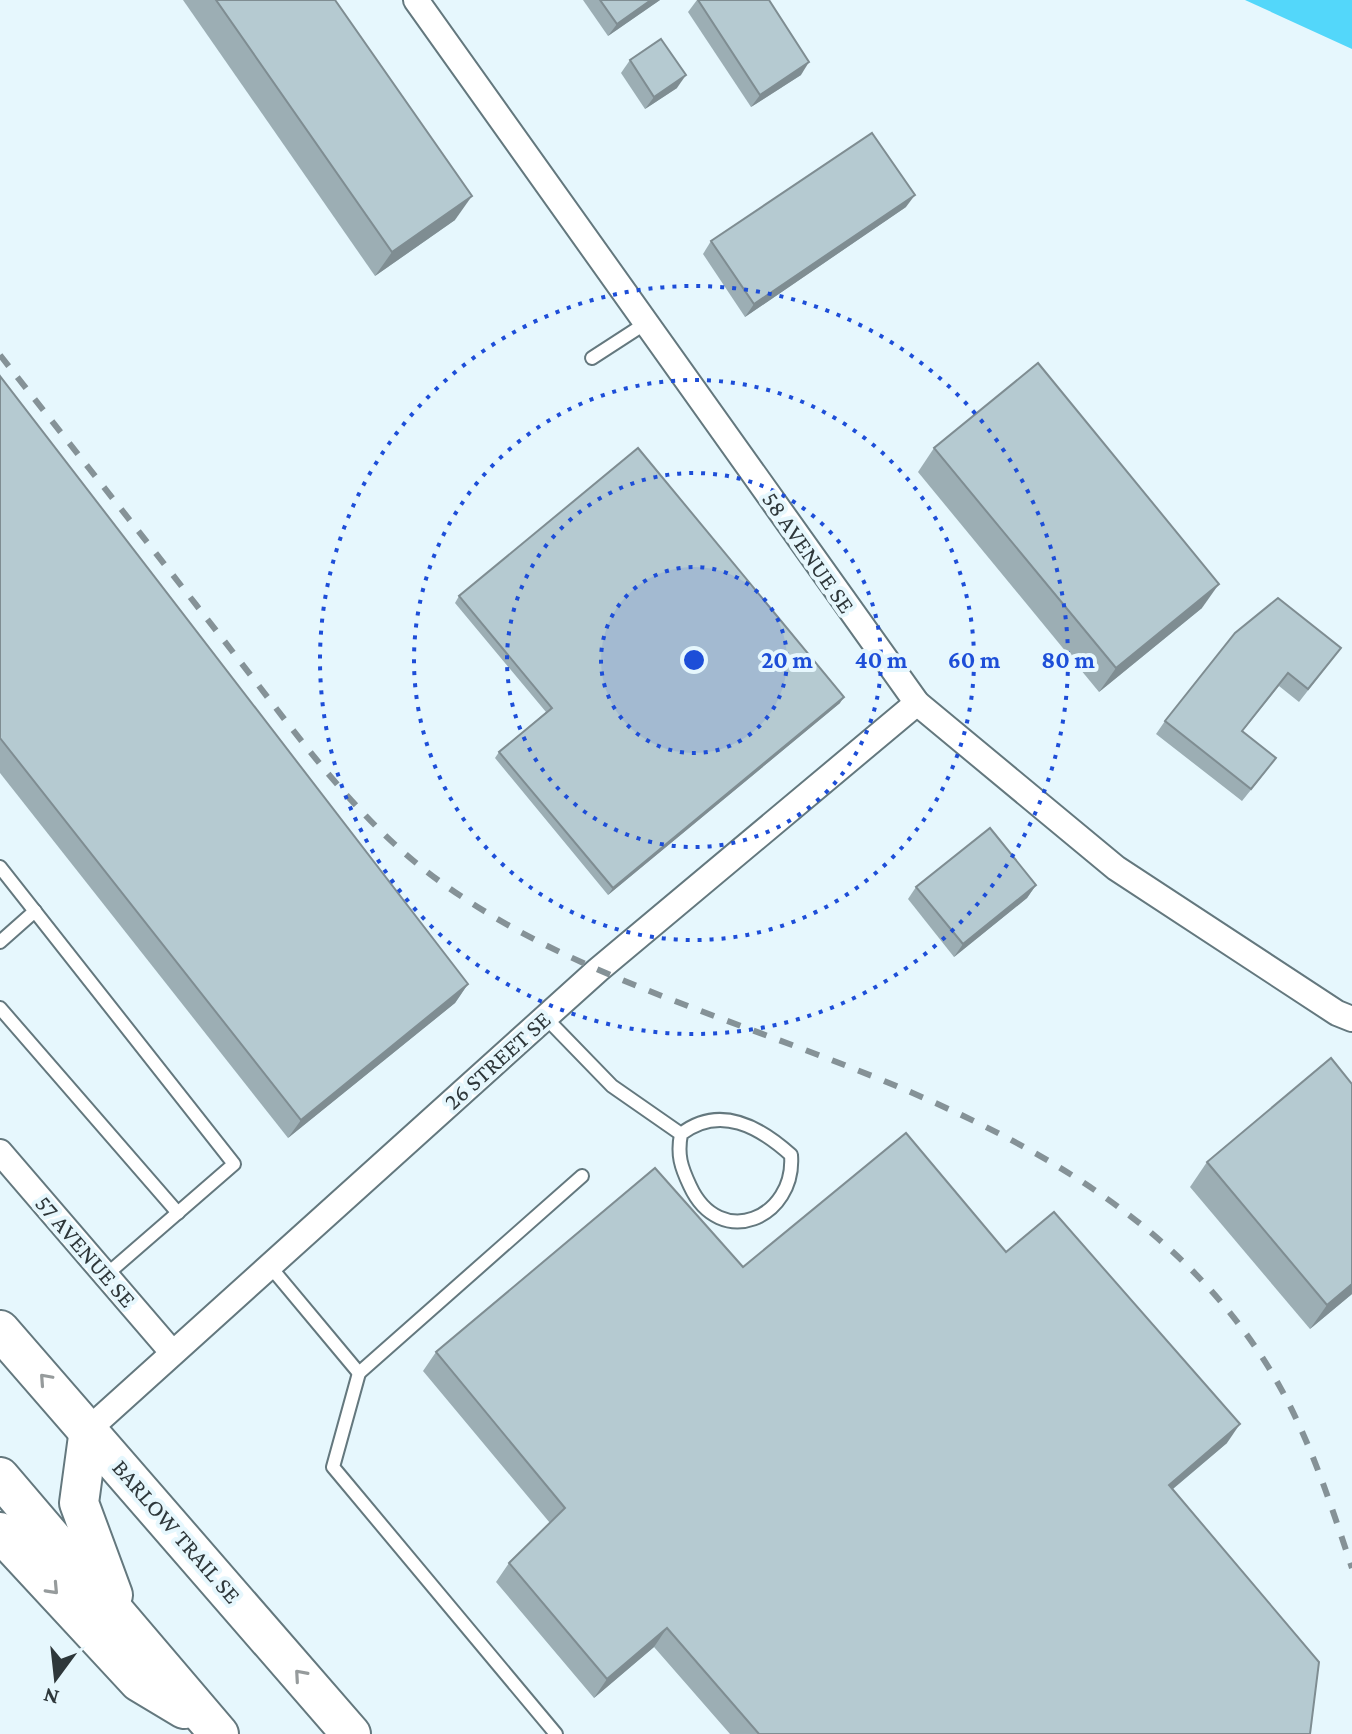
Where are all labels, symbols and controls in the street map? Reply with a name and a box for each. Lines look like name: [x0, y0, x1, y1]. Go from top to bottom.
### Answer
street label: 58 AVENUE SE: [757, 486, 861, 618]
centre of rings: [680, 646, 708, 674]
text: 20 m: [761, 646, 814, 673]
text: 40 m: [855, 646, 908, 673]
text: 60 m: [948, 646, 1001, 673]
text: 80 m: [1041, 646, 1095, 673]
street label: 26 STREET SE: [438, 1005, 556, 1115]
street label: 57 AVENUE SE: [30, 1190, 142, 1312]
one-way arrow: [40, 1374, 54, 1389]
street label: BARLOW TRAIL SE: [107, 1454, 247, 1608]
one-way arrow: [44, 1580, 59, 1594]
north arrow: [16, 1638, 96, 1718]
one-way arrow: [295, 1669, 310, 1684]
text: N: [40, 1683, 61, 1711]

